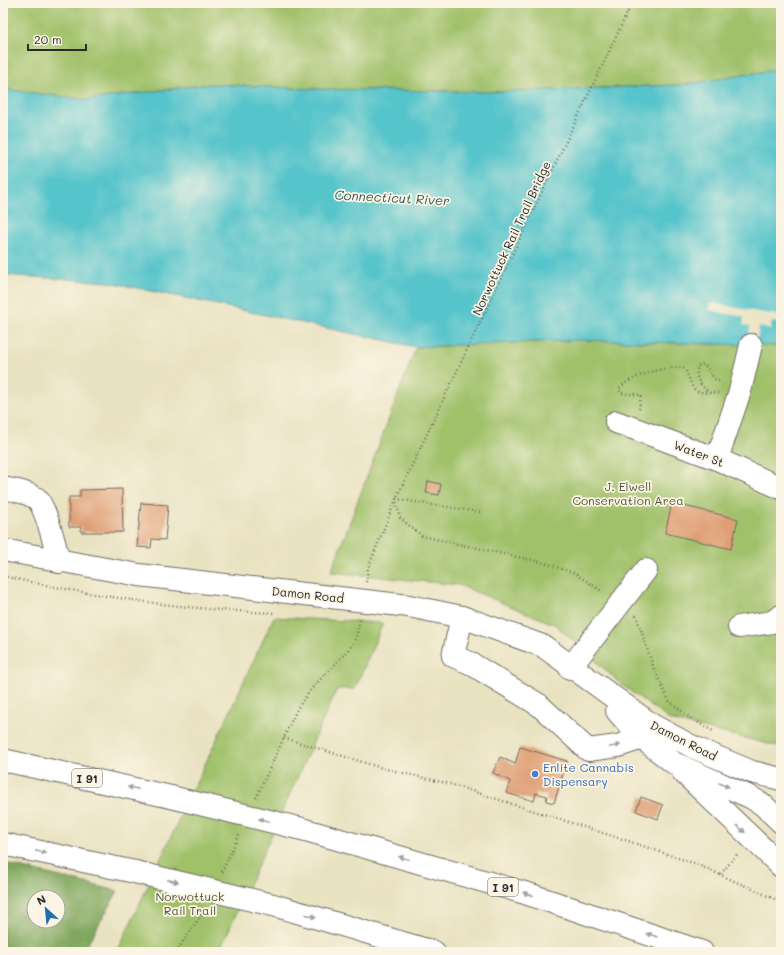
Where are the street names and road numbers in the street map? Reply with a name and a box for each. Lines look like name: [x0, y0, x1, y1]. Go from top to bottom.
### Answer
street label: Norwottuck Rail Trail Bridge: [468, 158, 554, 318]
street label: Water St: [672, 436, 726, 470]
street label: Damon Road: [271, 582, 345, 606]
street label: Damon Road: [648, 716, 720, 764]
road number: I 91: [72, 769, 102, 787]
road number: I 91: [488, 878, 518, 896]

